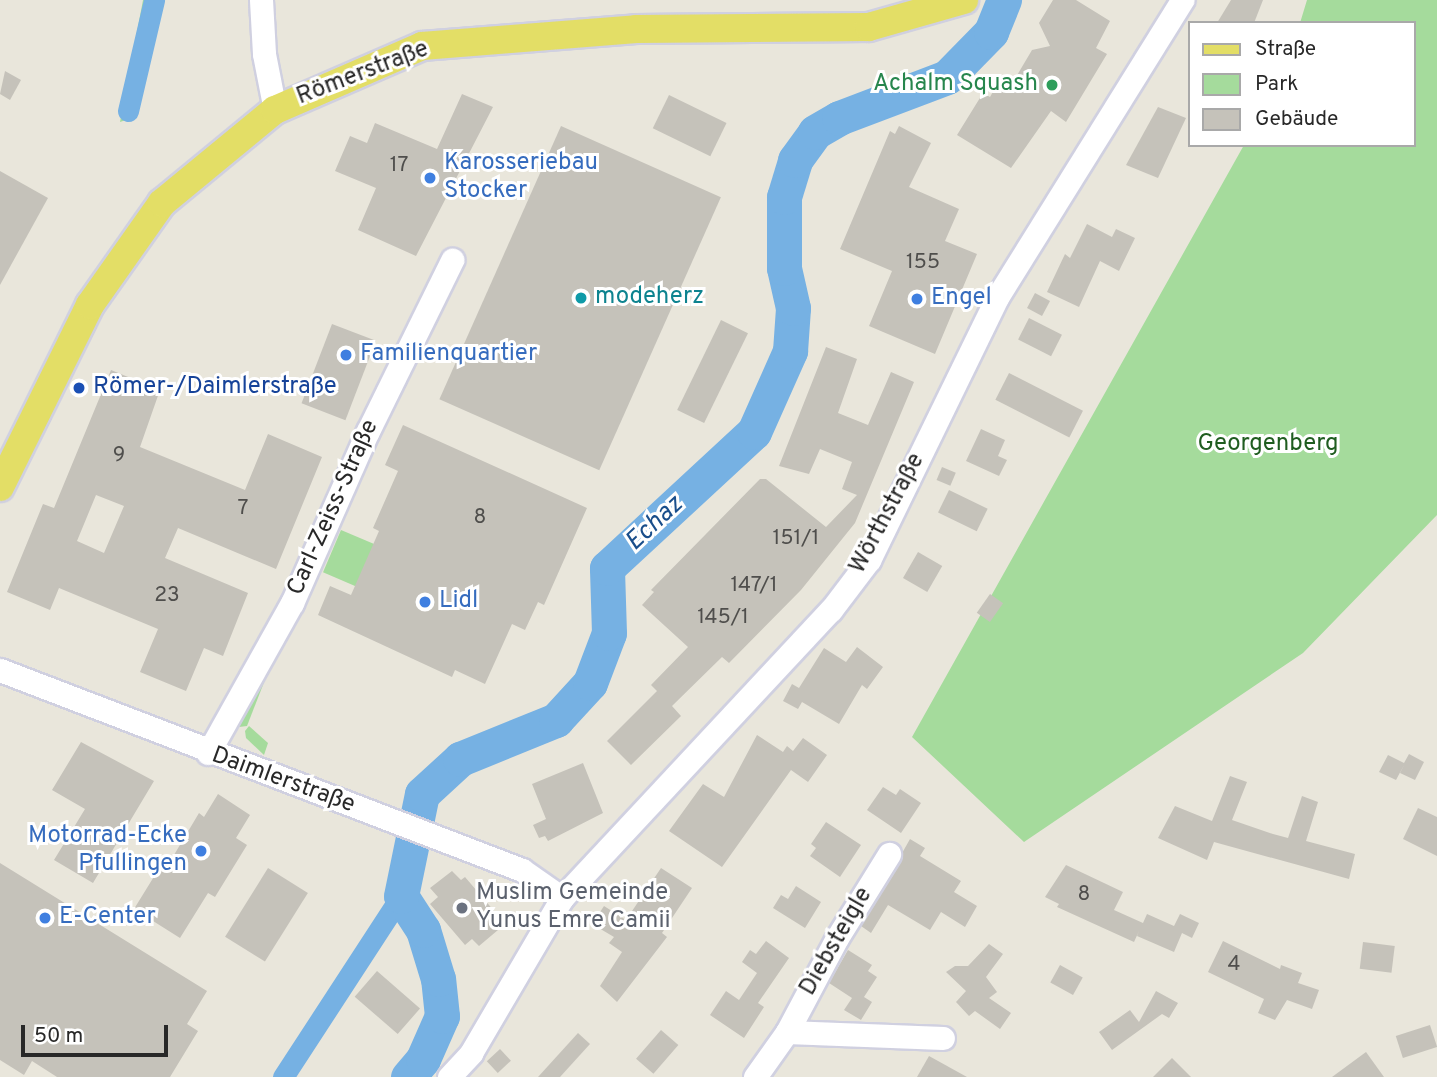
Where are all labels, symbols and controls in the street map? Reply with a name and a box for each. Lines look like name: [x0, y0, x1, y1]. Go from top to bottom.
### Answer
legend: [1188, 21, 1416, 147]
street label: Römerstraße: [293, 36, 433, 112]
text: Straße: [1255, 36, 1316, 63]
place label: Achalm Squash: [873, 71, 1038, 99]
text: Park: [1255, 71, 1298, 98]
marker: Achalm Squash: [1044, 77, 1060, 93]
text: Gebäude: [1255, 106, 1338, 133]
place label: Karosseriebau Stocker: [444, 150, 598, 206]
house number: 17: [390, 153, 408, 179]
marker: Karosseriebau Stocker: [422, 170, 438, 186]
house number: 155: [906, 250, 940, 276]
place label: modeherz: [595, 284, 704, 312]
place label: Engel: [931, 285, 992, 313]
marker: modeherz: [573, 290, 589, 306]
marker: Engel: [909, 291, 925, 307]
place label: Familienquartier: [360, 341, 537, 369]
marker: Familienquartier: [338, 347, 354, 363]
place label: Römer-/Daimlerstraße: [93, 374, 337, 402]
marker: Römer-/Daimlerstraße: [71, 380, 87, 396]
street label: Carl-Zeiss-Straße: [282, 416, 386, 600]
park label: Georgenberg: [1197, 431, 1339, 459]
house number: 9: [113, 443, 125, 469]
street label: Wörthstraße: [844, 449, 932, 579]
water label: Echaz: [620, 490, 690, 558]
house number: 7: [238, 496, 248, 522]
house number: 8: [474, 505, 486, 531]
house number: 151/1: [773, 526, 819, 552]
house number: 147/1: [730, 573, 778, 599]
house number: 23: [154, 583, 180, 609]
place label: Lidl: [439, 588, 478, 616]
marker: Lidl: [417, 594, 433, 610]
house number: 145/1: [697, 605, 749, 631]
street label: Daimlerstraße: [207, 742, 359, 820]
place label: Motorrad-Ecke Pfullingen: [28, 823, 187, 879]
marker: Motorrad-Ecke Pfullingen: [193, 843, 209, 859]
place label: Muslim Gemeinde Yunus Emre Camii: [476, 880, 671, 936]
house number: 8: [1078, 882, 1090, 908]
street label: Diebsteigle: [794, 883, 880, 1001]
marker: Muslim Gemeinde Yunus Emre Camii: [454, 900, 470, 916]
place label: E-Center: [59, 904, 156, 932]
marker: E-Center: [37, 910, 53, 926]
house number: 4: [1227, 952, 1241, 978]
scale bar: [24, 1010, 172, 1054]
text: 50 m: [34, 1023, 83, 1050]

